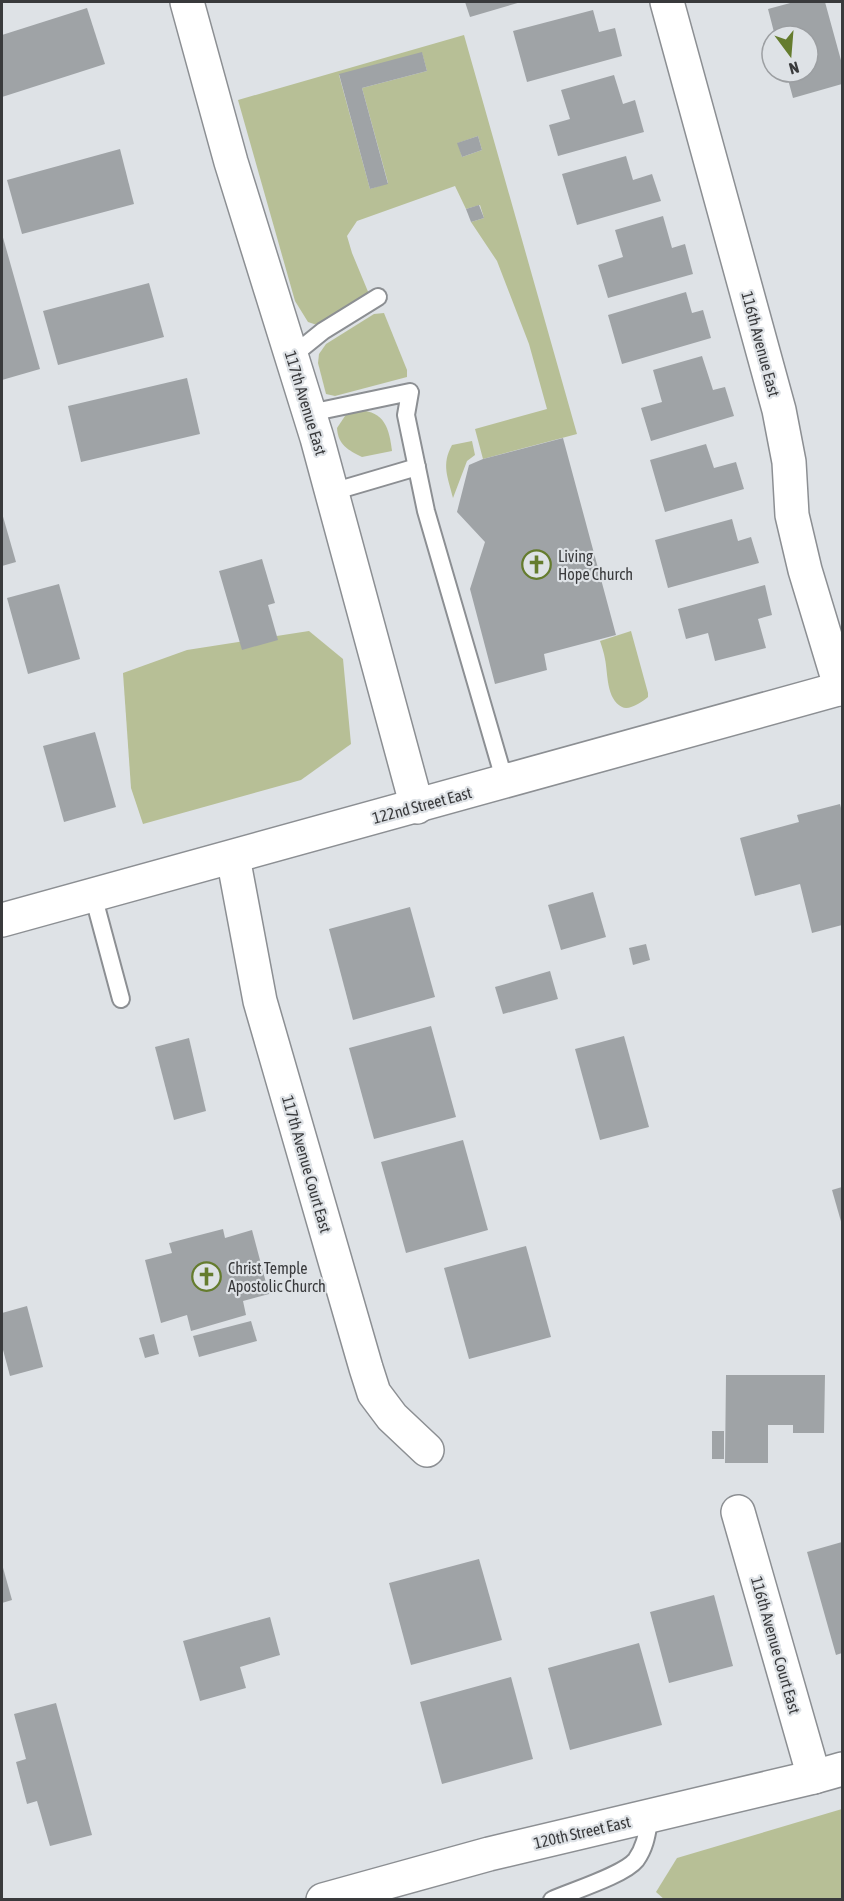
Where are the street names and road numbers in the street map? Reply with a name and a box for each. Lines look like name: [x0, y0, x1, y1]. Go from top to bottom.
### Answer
street label: 116th Avenue East: [738, 289, 784, 399]
street label: 117th Avenue East: [282, 349, 331, 458]
street label: 122nd Street East: [370, 783, 474, 827]
street label: 117th Avenue Court East: [279, 1093, 335, 1235]
street label: 116th Avenue Court East: [748, 1574, 804, 1716]
street label: 120th Street East: [532, 1812, 633, 1852]

